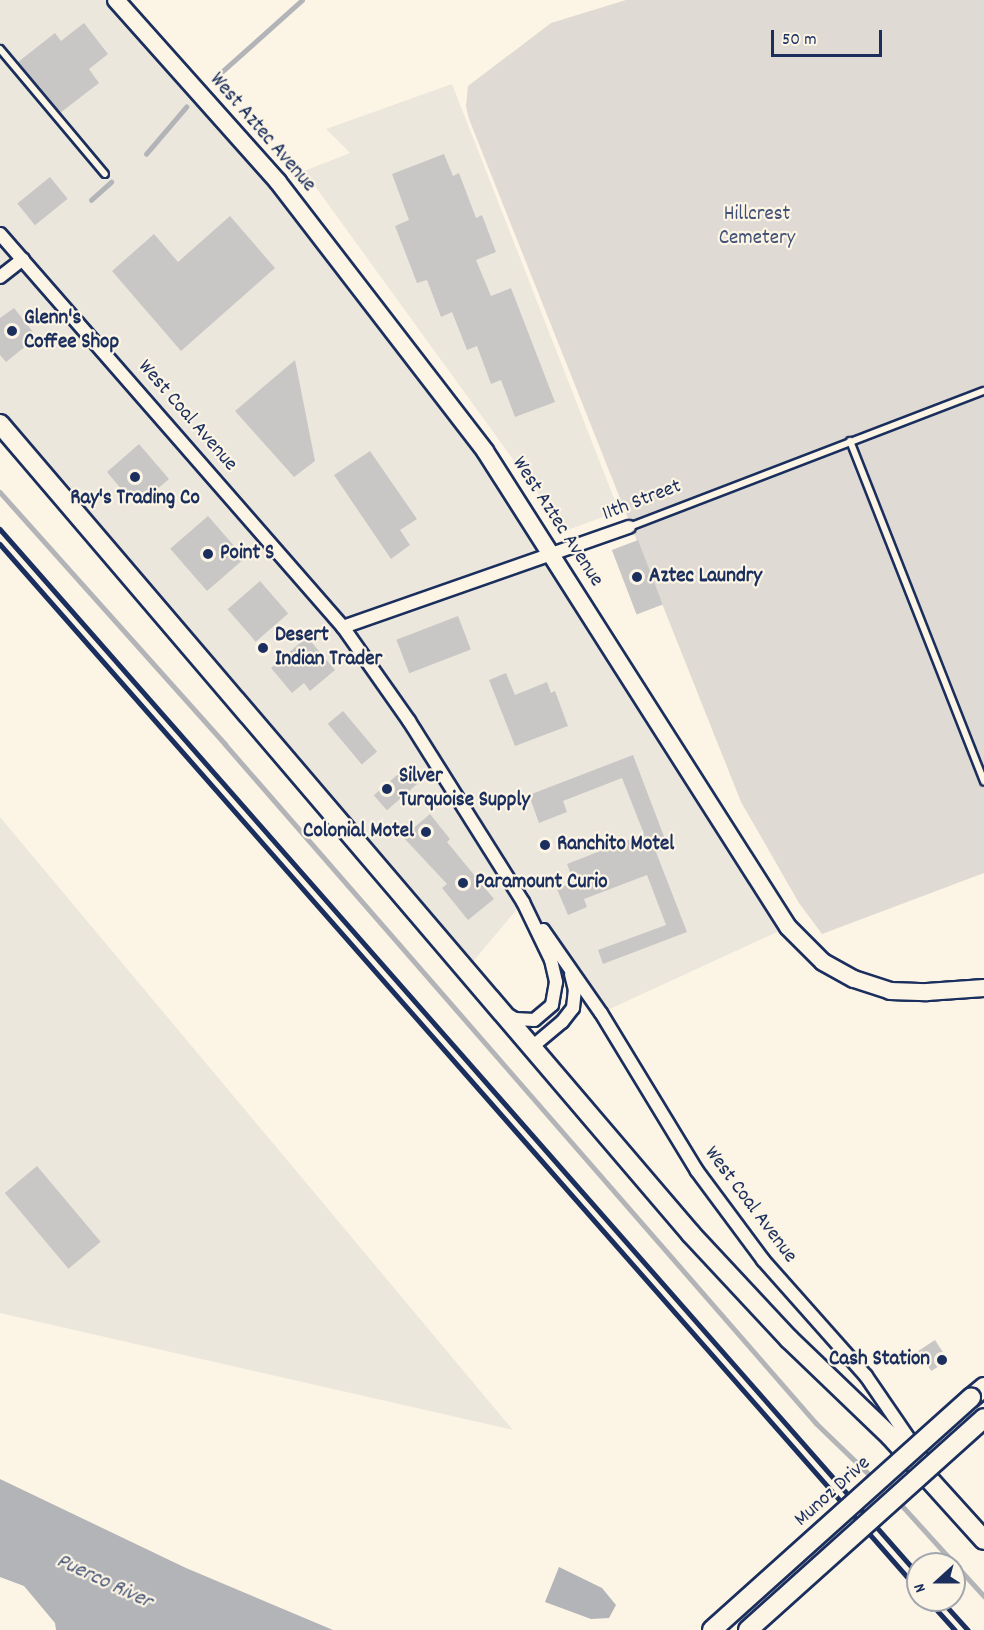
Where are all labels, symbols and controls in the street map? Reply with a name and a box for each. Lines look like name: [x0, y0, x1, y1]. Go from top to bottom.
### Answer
scale bar: [774, 18, 885, 56]
text: 50 m: [782, 28, 817, 53]
street label: West Aztec Avenue: [203, 68, 321, 198]
park label: Hillcrest Cemetery: [719, 202, 795, 252]
place label: Glenn's Coffee Shop: [24, 306, 119, 356]
marker: Glenn's Coffee Shop: [5, 324, 19, 338]
street label: West Coal Avenue: [132, 355, 242, 477]
street label: West Aztec Avenue: [506, 452, 608, 592]
marker: Ray's Trading Co: [128, 470, 142, 484]
street label: 11th Street: [599, 474, 685, 528]
place label: Ray's Trading Co: [70, 486, 200, 512]
place label: Point S: [220, 541, 274, 567]
marker: Point S: [201, 547, 215, 561]
place label: Aztec Laundry: [649, 564, 762, 590]
marker: Aztec Laundry: [630, 570, 644, 584]
place label: Desert Indian Trader: [275, 623, 382, 673]
marker: Desert Indian Trader: [256, 641, 270, 655]
place label: Silver Turquoise Supply: [399, 764, 530, 814]
marker: Silver Turquoise Supply: [380, 782, 394, 796]
place label: Colonial Motel: [303, 819, 414, 845]
marker: Colonial Motel: [419, 825, 433, 839]
place label: Ranchito Motel: [557, 832, 674, 858]
marker: Ranchito Motel: [538, 838, 552, 852]
place label: Paramount Curio: [475, 870, 608, 896]
marker: Paramount Curio: [456, 876, 470, 890]
street label: West Coal Avenue: [698, 1142, 802, 1268]
place label: Cash Station: [829, 1347, 930, 1373]
marker: Cash Station: [935, 1353, 949, 1367]
street label: Munoz Drive: [790, 1451, 876, 1533]
water label: Puerco River: [52, 1548, 156, 1616]
north arrow: [906, 1552, 966, 1612]
text: N: [908, 1580, 933, 1596]

